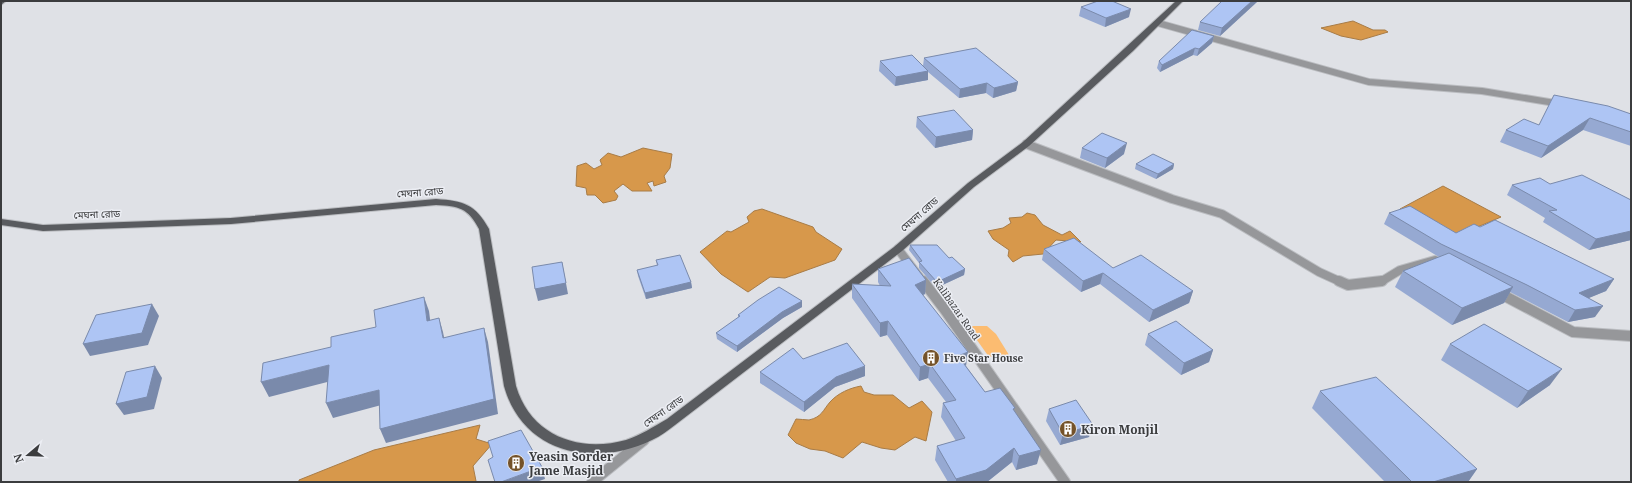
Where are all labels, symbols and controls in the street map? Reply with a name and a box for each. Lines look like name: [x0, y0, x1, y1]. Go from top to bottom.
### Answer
street label: মেঘনা রোড: [396, 183, 445, 201]
street label: মেঘনা রোড: [897, 193, 942, 235]
street label: মেঘনা রোড: [73, 206, 121, 222]
street label: Kalibazar Road: [930, 275, 984, 343]
building icon: Five Star House: [921, 348, 941, 368]
place label: Five Star House: [944, 351, 1024, 365]
street label: মেঘনা রোড: [640, 391, 687, 430]
building icon: Kiron Monjil: [1058, 419, 1078, 439]
place label: Kiron Monjil: [1081, 421, 1159, 438]
north arrow: [8, 435, 48, 475]
place label: Yeasin Sorder Jame Masjid: [528, 448, 614, 479]
text: N: [9, 452, 27, 465]
building icon: Yeasin Sorder Jame Masjid: [506, 453, 526, 473]

